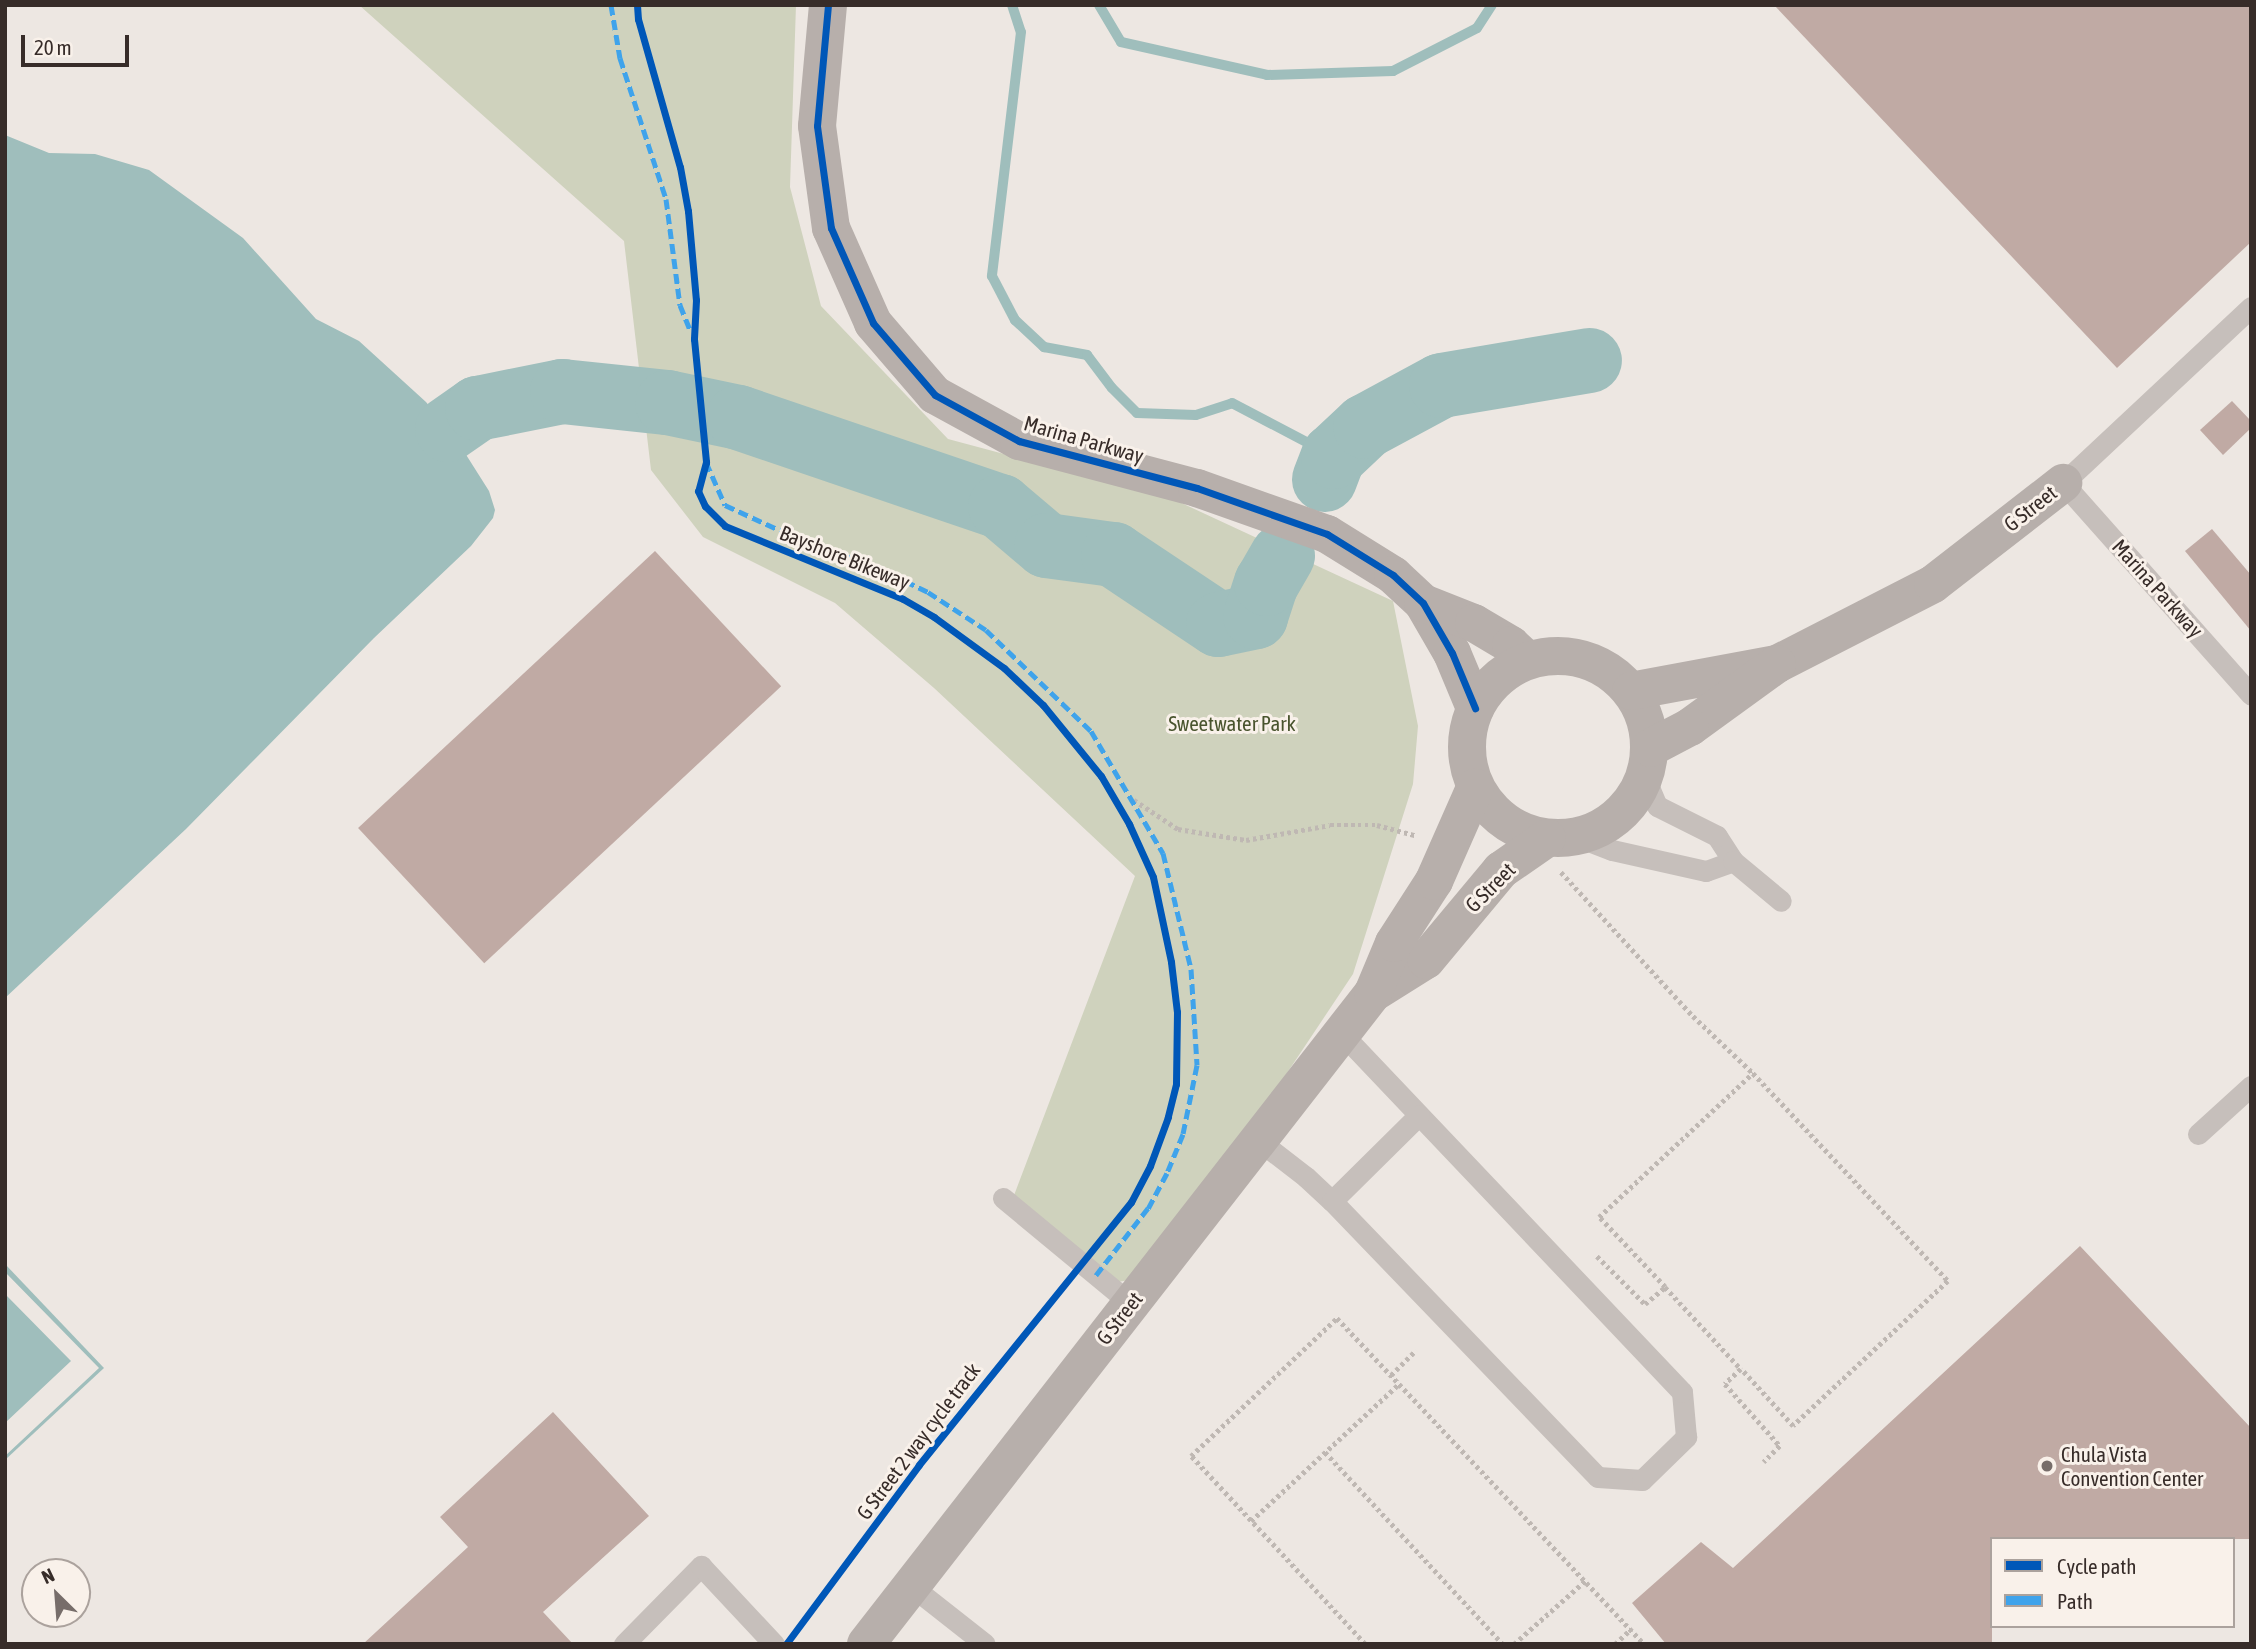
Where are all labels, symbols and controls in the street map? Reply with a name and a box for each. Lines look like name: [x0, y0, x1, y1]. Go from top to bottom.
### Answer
scale bar: [24, 21, 133, 65]
text: 20 m: [34, 35, 72, 59]
street label: Marina Parkway: [1021, 410, 1147, 468]
street label: G Street: [1999, 480, 2061, 536]
street label: Bayshore Bikeway: [776, 519, 914, 595]
street label: Marina Parkway: [2107, 534, 2209, 642]
park label: Sweetwater Park: [1168, 710, 1296, 736]
street label: G Street: [1460, 857, 1520, 917]
street label: G Street: [1091, 1287, 1147, 1349]
street label: G Street 2 way cycle track: [851, 1358, 985, 1524]
place label: Chula Vista Convention Center: [2061, 1441, 2203, 1491]
marker: Chula Vista Convention Center: [2039, 1458, 2055, 1474]
legend: [1990, 1537, 2235, 1628]
text: Cycle path: [2057, 1554, 2136, 1578]
north arrow: [21, 1558, 91, 1628]
text: N: [38, 1563, 58, 1588]
text: Path: [2057, 1589, 2093, 1613]

